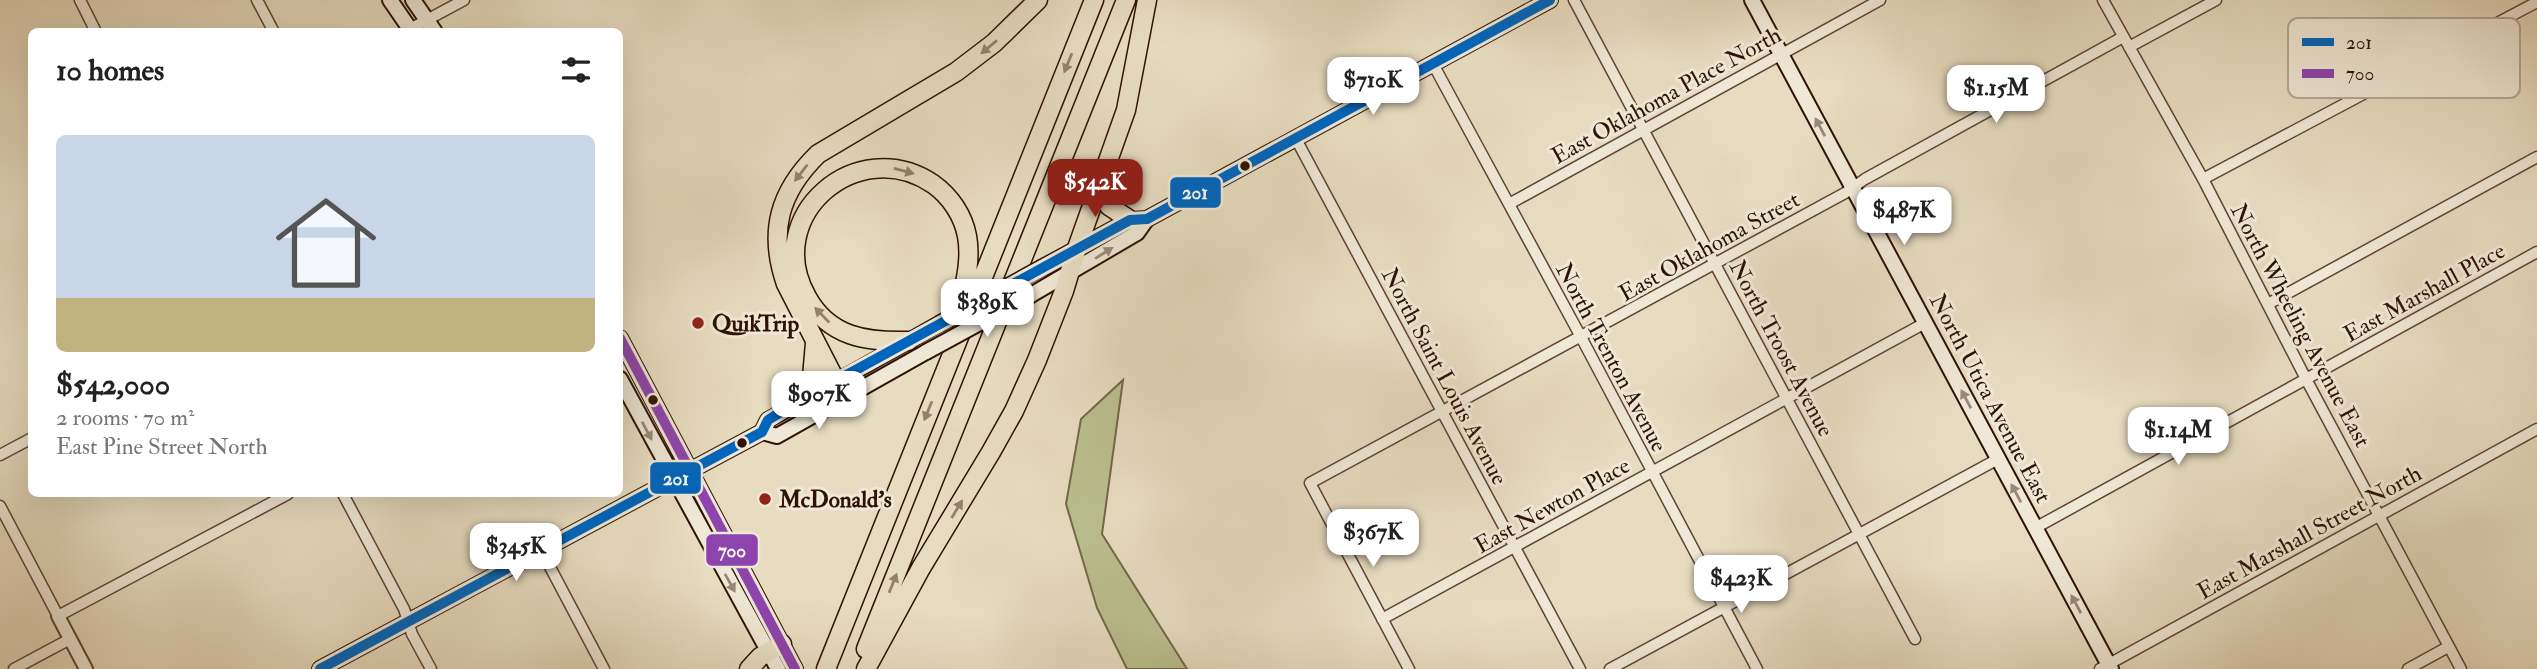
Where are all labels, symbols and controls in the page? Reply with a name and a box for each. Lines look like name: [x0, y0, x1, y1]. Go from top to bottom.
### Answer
legend: [2288, 18, 2520, 98]
street label: East Oklahoma Place North: [1546, 20, 1786, 171]
text: 201: [2346, 31, 2372, 55]
one-way arrow: [980, 39, 997, 54]
icon: filters: [557, 51, 595, 89]
text: 10 homes: [56, 52, 164, 89]
one-way arrow: [1063, 53, 1074, 74]
pin: $710K: [1324, 58, 1422, 117]
text: 700: [2346, 62, 2374, 86]
text: $710K: [1343, 65, 1403, 94]
pin: $1.15M: [1939, 66, 2053, 125]
text: $1.15M: [1963, 73, 2029, 102]
one-way arrow: [1814, 118, 1826, 137]
unlabelled marker: [1238, 159, 1252, 173]
pin: $542K: [1046, 160, 1144, 219]
one-way arrow: [794, 164, 809, 182]
one-way arrow: [894, 167, 915, 177]
text: $542K: [1064, 167, 1126, 196]
line badge: 201: [1169, 176, 1222, 209]
icon: home: [263, 180, 389, 306]
text: 201: [1182, 181, 1208, 205]
street label: East Oklahoma Street: [1614, 185, 1805, 308]
pin: $487K: [1855, 188, 1953, 247]
text: $487K: [1873, 195, 1935, 224]
street label: North Wheeling Avenue East: [2224, 198, 2377, 452]
street label: East Marshall Place: [2338, 236, 2510, 349]
one-way arrow: [1094, 247, 1113, 260]
street label: North Troost Avenue: [1723, 255, 1841, 442]
street label: North Trenton Avenue: [1549, 258, 1674, 457]
street label: North Saint Louis Avenue: [1375, 263, 1514, 490]
pin: $389K: [938, 280, 1036, 339]
text: $389K: [957, 287, 1017, 316]
street label: North Utica Avenue East: [1923, 289, 2058, 508]
one-way arrow: [813, 307, 830, 324]
place label: QuikTrip: [712, 309, 799, 339]
marker: QuikTrip: [690, 315, 706, 331]
text: $542,000: [56, 366, 170, 403]
pin: $907K: [770, 372, 868, 431]
text: $907K: [787, 379, 851, 408]
one-way arrow: [1960, 388, 1972, 408]
unlabelled marker: [646, 393, 660, 407]
one-way arrow: [923, 401, 934, 422]
text: 2 rooms · 70 m²: [56, 403, 195, 432]
pin: $1.14M: [2121, 407, 2235, 467]
text: $1.14M: [2144, 415, 2212, 444]
one-way arrow: [641, 421, 653, 441]
text: East Pine Street North: [56, 432, 267, 461]
unlabelled marker: [735, 436, 749, 450]
street label: East Newton Place: [1470, 451, 1635, 560]
street label: East Marshall Street North: [2192, 459, 2426, 606]
line badge: 201: [649, 461, 702, 495]
text: 201: [663, 467, 689, 491]
one-way arrow: [2010, 483, 2022, 503]
place label: McDonald's: [778, 485, 892, 514]
marker: McDonald's: [757, 491, 773, 507]
one-way arrow: [950, 500, 963, 519]
pin: $367K: [1324, 510, 1422, 569]
text: $367K: [1343, 517, 1403, 546]
pin: $345K: [467, 524, 565, 583]
text: $345K: [486, 531, 546, 560]
line badge: 700: [705, 533, 759, 567]
text: 700: [718, 539, 746, 563]
pin: $423K: [1692, 556, 1790, 615]
text: $423K: [1710, 563, 1772, 592]
one-way arrow: [887, 572, 898, 593]
one-way arrow: [724, 574, 736, 593]
one-way arrow: [2070, 595, 2082, 614]

